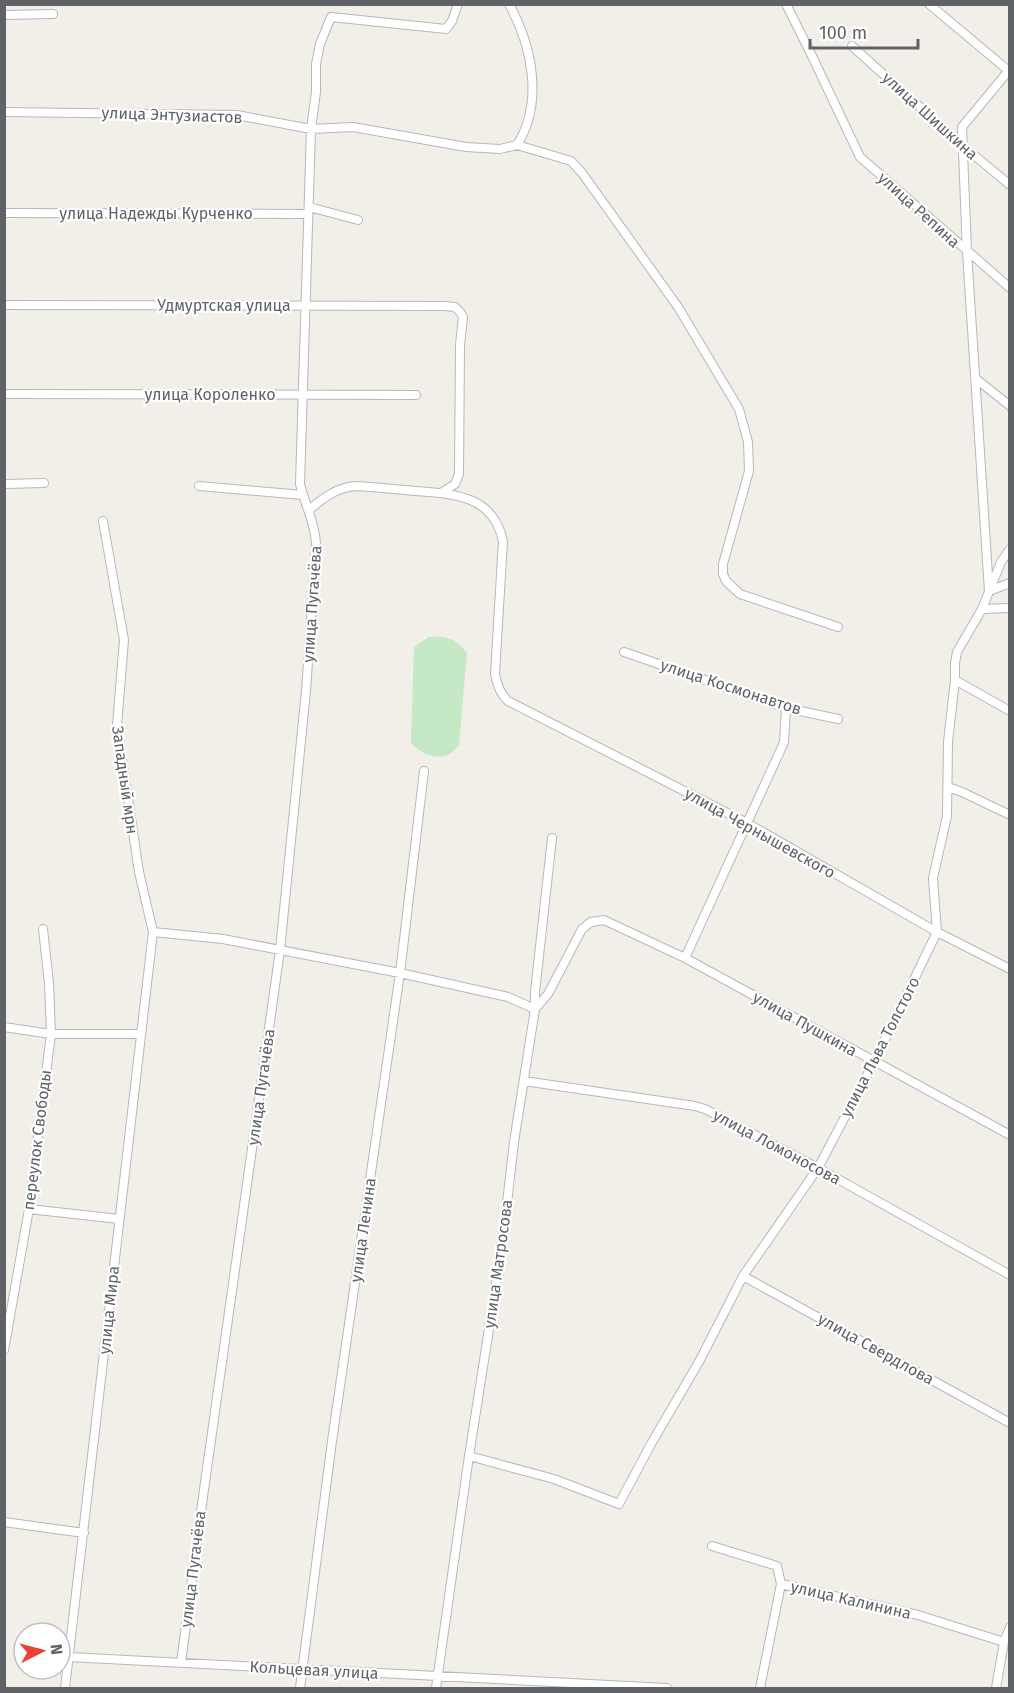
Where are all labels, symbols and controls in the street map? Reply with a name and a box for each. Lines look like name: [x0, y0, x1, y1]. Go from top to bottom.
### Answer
scale bar: [810, 12, 918, 50]
text: 100 m: [819, 22, 867, 44]
street label: улица Шишкина: [878, 68, 982, 164]
street label: улица Энтузиастов: [101, 103, 243, 127]
street label: улица Репина: [874, 168, 964, 252]
street label: улица Надежды Курченко: [59, 204, 253, 223]
street label: Удмуртская улица: [157, 296, 291, 315]
street label: улица Короленко: [145, 385, 275, 404]
street label: улица Пугачёва: [298, 545, 326, 663]
street label: улица Космонавтов: [658, 655, 804, 719]
street label: Западный мрн: [108, 725, 142, 835]
street label: улица Чернышевского: [681, 784, 839, 882]
street label: улица Льва Толстого: [836, 974, 924, 1120]
street label: улица Пушкина: [750, 987, 860, 1061]
street label: улица Пугачёва: [243, 1027, 279, 1147]
street label: переулок Свободы: [19, 1069, 55, 1211]
street label: улица Ломоносова: [710, 1105, 844, 1189]
street label: улица Ленина: [346, 1177, 380, 1283]
street label: улица Матросова: [480, 1198, 516, 1330]
street label: улица Мира: [95, 1265, 123, 1355]
street label: улица Свердлова: [815, 1309, 937, 1389]
street label: улица Пугачёва: [176, 1510, 210, 1628]
street label: улица Калинина: [789, 1577, 913, 1623]
north arrow: [12, 1621, 72, 1681]
text: N: [46, 1643, 66, 1656]
street label: Кольцевая улица: [249, 1657, 379, 1683]

